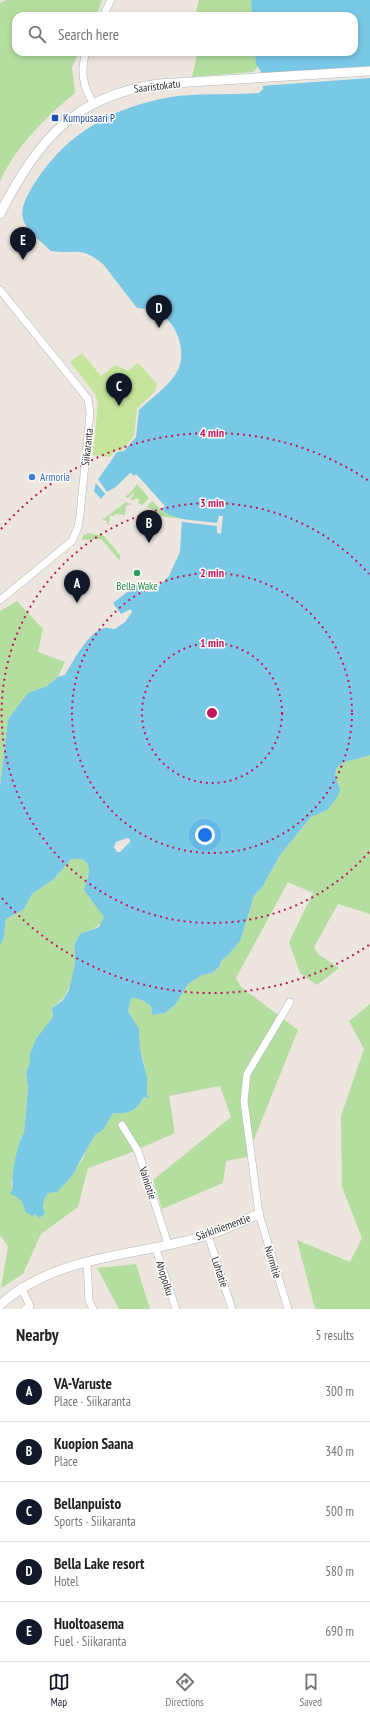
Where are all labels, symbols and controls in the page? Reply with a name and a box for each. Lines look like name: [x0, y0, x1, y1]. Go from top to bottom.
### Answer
search box: [12, 12, 358, 56]
icon: search: [26, 23, 48, 45]
text: Search here: [58, 25, 119, 44]
street label: Saaristokatu: [133, 76, 181, 96]
place label: Kumpusaari P: [63, 111, 115, 125]
marker: Kumpusaari P: [50, 113, 60, 123]
pin: E: [10, 227, 36, 260]
pin: D: [146, 295, 172, 328]
pin: C: [106, 373, 132, 406]
text: 4 min: [200, 425, 224, 440]
street label: Siikaranta: [78, 427, 96, 467]
place label: Armoria: [40, 470, 70, 484]
marker: Armoria: [27, 472, 37, 482]
text: 3 min: [200, 495, 224, 510]
pin: B: [136, 510, 162, 543]
text: 2 min: [200, 565, 224, 580]
marker: Bella Wake: [132, 568, 142, 578]
pin: A: [64, 570, 90, 603]
place label: Bella Wake: [116, 579, 158, 593]
text: 1 min: [200, 635, 224, 650]
centre of rings: [205, 706, 219, 720]
your location: [195, 825, 215, 845]
street label: Vainiotie: [136, 1164, 160, 1201]
street label: Särkiniementie: [194, 1211, 253, 1243]
street label: Nurmitie: [261, 1244, 285, 1280]
street label: Luhtatie: [208, 1255, 232, 1290]
street label: Ahopolku: [153, 1259, 177, 1297]
text: Nearby: [16, 1324, 59, 1346]
text: 5 results: [315, 1327, 354, 1344]
text: VA-Varuste: [54, 1374, 112, 1393]
text: A: [26, 1383, 32, 1400]
text: 300 m: [325, 1383, 354, 1400]
text: Place · Siikaranta: [54, 1393, 131, 1410]
text: Kuopion Saana: [54, 1434, 133, 1453]
text: B: [26, 1443, 32, 1460]
text: 340 m: [325, 1443, 354, 1460]
text: Place: [54, 1453, 78, 1470]
text: Bellanpuisto: [54, 1494, 121, 1513]
text: C: [26, 1503, 32, 1520]
text: 500 m: [325, 1503, 354, 1520]
text: Sports · Siikaranta: [54, 1513, 136, 1530]
text: Bella Lake resort: [54, 1554, 144, 1573]
text: D: [26, 1563, 32, 1580]
text: 580 m: [325, 1563, 354, 1580]
text: Hotel: [54, 1573, 78, 1590]
text: Huoltoasema: [54, 1614, 124, 1633]
text: E: [26, 1623, 32, 1640]
text: 690 m: [325, 1623, 354, 1640]
text: Fuel · Siikaranta: [54, 1633, 126, 1650]
tab: Map: [48, 1671, 70, 1709]
tab: Directions: [166, 1671, 204, 1709]
tab: Saved: [299, 1671, 322, 1709]

